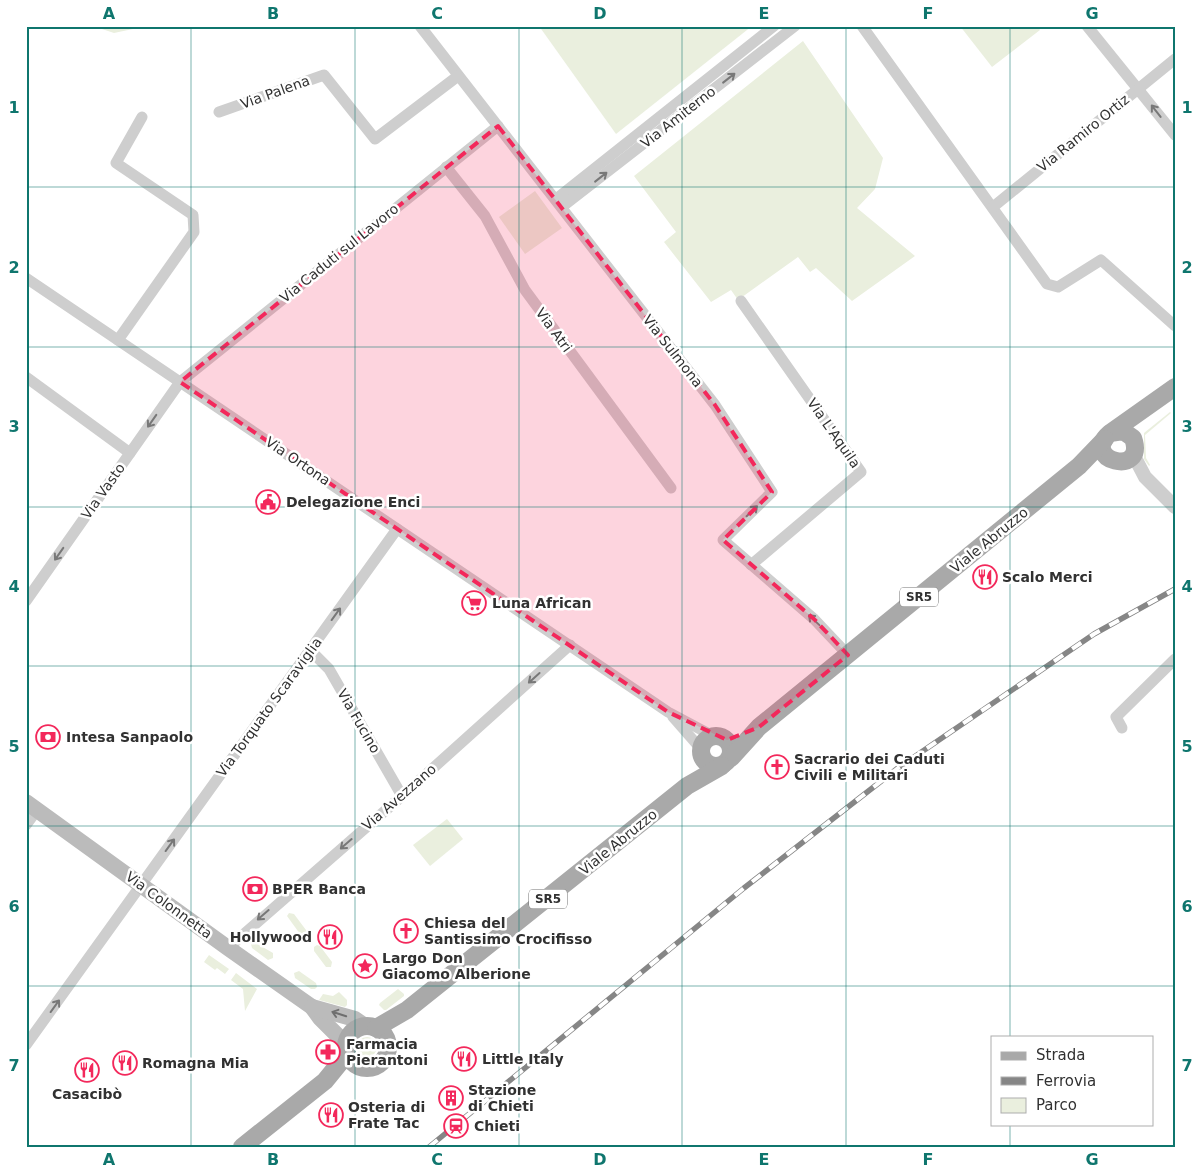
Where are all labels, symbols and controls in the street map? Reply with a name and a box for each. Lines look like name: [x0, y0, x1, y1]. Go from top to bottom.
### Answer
text: A: [103, 4, 116, 23]
text: B: [267, 4, 279, 23]
text: C: [431, 4, 443, 23]
text: D: [593, 4, 607, 23]
text: E: [759, 4, 769, 23]
text: F: [923, 4, 933, 23]
text: G: [1085, 4, 1099, 23]
street label: Via Palena: [238, 72, 312, 112]
one-way arrow: [722, 72, 735, 83]
street label: Via Amiterno: [637, 83, 719, 151]
street label: Via Ramiro Ortiz: [1034, 91, 1132, 175]
text: 1: [8, 98, 20, 117]
text: 1: [1181, 98, 1193, 117]
one-way arrow: [1151, 105, 1162, 118]
one-way arrow: [594, 172, 607, 183]
street label: Via Caduti sul Lavoro: [276, 200, 402, 306]
text: 2: [8, 258, 20, 277]
text: 2: [1181, 258, 1193, 277]
street label: Via Atri: [533, 305, 575, 355]
street label: Via Sulmona: [640, 312, 706, 390]
street label: Via L'Aquila: [804, 395, 864, 471]
one-way arrow: [147, 414, 157, 428]
text: 3: [8, 417, 20, 436]
text: 3: [1181, 417, 1193, 436]
street label: Via Ortona: [263, 434, 333, 488]
street label: Via Vasto: [78, 460, 128, 522]
public building icon: Delegazione Enci: [255, 489, 281, 515]
place label: Delegazione Enci: [286, 494, 420, 510]
street label: Viale Abruzzo: [947, 504, 1031, 576]
one-way arrow: [746, 505, 758, 518]
one-way arrow: [54, 547, 64, 561]
restaurant icon: Scalo Merci: [972, 564, 998, 590]
place label: Scalo Merci: [1002, 569, 1093, 585]
text: 4: [8, 577, 20, 596]
text: 4: [1181, 577, 1193, 596]
road number: SR5: [900, 588, 938, 606]
supermarket icon: Luna African: [461, 590, 487, 616]
place label: Luna African: [492, 595, 592, 611]
one-way arrow: [331, 607, 341, 621]
one-way arrow: [808, 614, 821, 626]
street label: Via Torquato Scaraviglia: [213, 634, 325, 780]
one-way arrow: [527, 672, 540, 684]
street label: Via Fucino: [334, 686, 384, 756]
bank icon: Intesa Sanpaolo: [35, 724, 61, 750]
place label: Intesa Sanpaolo: [66, 729, 193, 745]
text: 5: [8, 737, 20, 756]
text: 5: [1181, 737, 1193, 756]
place label: Sacrario dei Caduti Civili e Militari: [794, 751, 945, 783]
church icon: Sacrario dei Caduti Civili e Militari: [764, 754, 790, 780]
street label: Via Avezzano: [359, 761, 439, 833]
street label: Viale Abruzzo: [576, 806, 660, 878]
one-way arrow: [340, 838, 353, 849]
one-way arrow: [164, 839, 175, 852]
street label: Via Colonnetta: [123, 868, 215, 942]
bank icon: BPER Banca: [242, 876, 268, 902]
place label: BPER Banca: [272, 881, 366, 897]
road number: SR5: [529, 890, 567, 909]
text: 6: [8, 897, 20, 916]
text: 6: [1181, 897, 1193, 916]
one-way arrow: [257, 910, 270, 921]
place label: Chiesa del Santissimo Crocifisso: [424, 915, 592, 947]
church icon: Chiesa del Santissimo Crocifisso: [393, 918, 419, 944]
restaurant icon: Hollywood: [317, 924, 343, 950]
place label: Hollywood: [230, 929, 312, 945]
place label: Largo Don Giacomo Alberione: [382, 950, 531, 982]
place icon: Largo Don Giacomo Alberione: [352, 953, 378, 979]
one-way arrow: [49, 1000, 60, 1013]
one-way arrow: [332, 1009, 348, 1018]
place label: Farmacia Pierantoni: [346, 1036, 428, 1068]
legend: [991, 1036, 1154, 1126]
pharmacy icon: Farmacia Pierantoni: [315, 1039, 341, 1065]
restaurant icon: Little Italy: [451, 1046, 477, 1072]
text: Strada: [1036, 1046, 1085, 1064]
restaurant icon: Romagna Mia: [112, 1050, 138, 1076]
place label: Little Italy: [482, 1051, 564, 1067]
place label: Romagna Mia: [142, 1055, 249, 1071]
text: 7: [8, 1056, 20, 1075]
text: 7: [1181, 1056, 1193, 1075]
restaurant icon: Casacibò: [74, 1057, 100, 1083]
text: Ferrovia: [1036, 1072, 1096, 1090]
place label: Stazione di Chieti: [468, 1082, 536, 1114]
building icon: Stazione di Chieti: [438, 1085, 464, 1111]
place label: Casacibò: [52, 1086, 122, 1102]
text: Parco: [1036, 1096, 1077, 1114]
place label: Osteria di Frate Tac: [348, 1099, 425, 1131]
restaurant icon: Osteria di Frate Tac: [318, 1102, 344, 1128]
station icon: Chieti: [443, 1113, 469, 1139]
place label: Chieti: [474, 1118, 520, 1134]
text: A: [103, 1150, 116, 1169]
text: B: [267, 1150, 279, 1169]
text: C: [431, 1150, 443, 1169]
text: D: [593, 1150, 607, 1169]
text: E: [759, 1150, 769, 1169]
text: F: [923, 1150, 933, 1169]
text: G: [1085, 1150, 1099, 1169]

